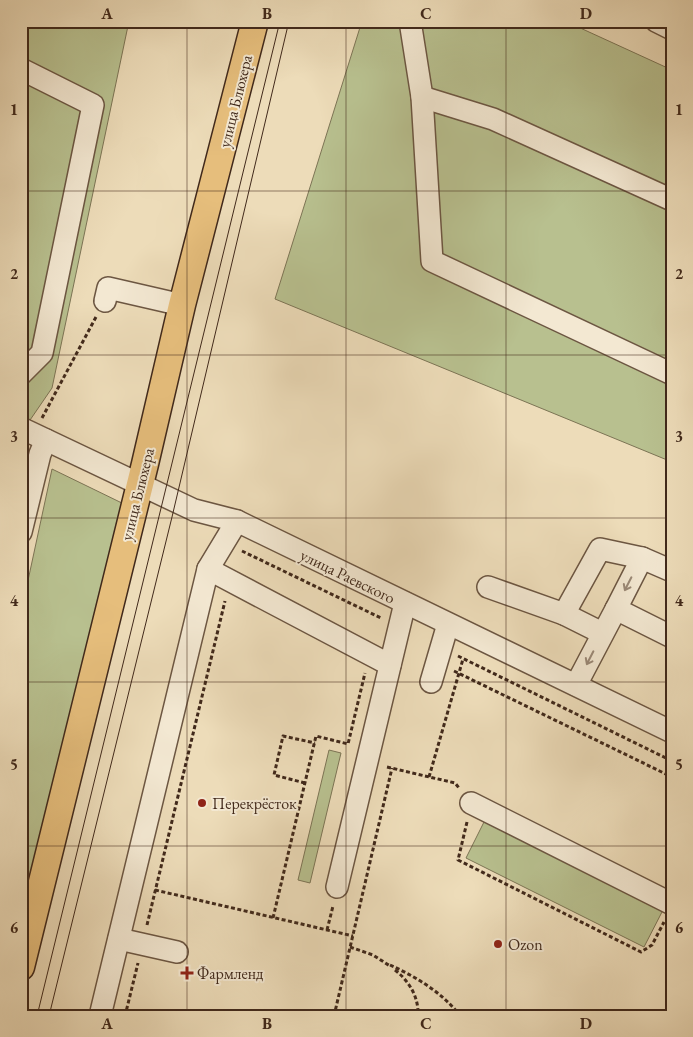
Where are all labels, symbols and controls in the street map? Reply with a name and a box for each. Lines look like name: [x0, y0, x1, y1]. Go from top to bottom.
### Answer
text: A: [100, 3, 113, 24]
text: B: [262, 3, 272, 24]
text: C: [420, 3, 432, 24]
text: D: [580, 3, 592, 24]
street label: улица Блюхера: [214, 52, 257, 150]
text: 1: [10, 99, 18, 120]
text: 1: [675, 99, 683, 120]
text: 2: [10, 263, 19, 284]
text: 2: [675, 263, 684, 284]
text: 3: [10, 426, 18, 447]
text: 3: [675, 426, 683, 447]
street label: улица Блюхера: [116, 445, 159, 543]
street label: улица Раевского: [297, 544, 399, 609]
one-way arrow: [623, 576, 632, 591]
text: 4: [10, 590, 19, 611]
text: 4: [675, 590, 684, 611]
one-way arrow: [584, 650, 594, 665]
text: 5: [10, 754, 18, 775]
text: 5: [675, 754, 683, 775]
place label: Перекрёсток: [212, 793, 297, 814]
marker: Перекрёсток: [196, 797, 208, 809]
text: 6: [10, 917, 19, 938]
text: 6: [675, 917, 684, 938]
place label: Ozon: [508, 934, 543, 955]
marker: Ozon: [492, 938, 504, 950]
place label: Фармленд: [197, 963, 264, 984]
marker: Фармленд: [181, 967, 193, 979]
text: A: [100, 1013, 113, 1034]
text: B: [262, 1013, 272, 1034]
text: C: [420, 1013, 432, 1034]
text: D: [580, 1013, 592, 1034]

